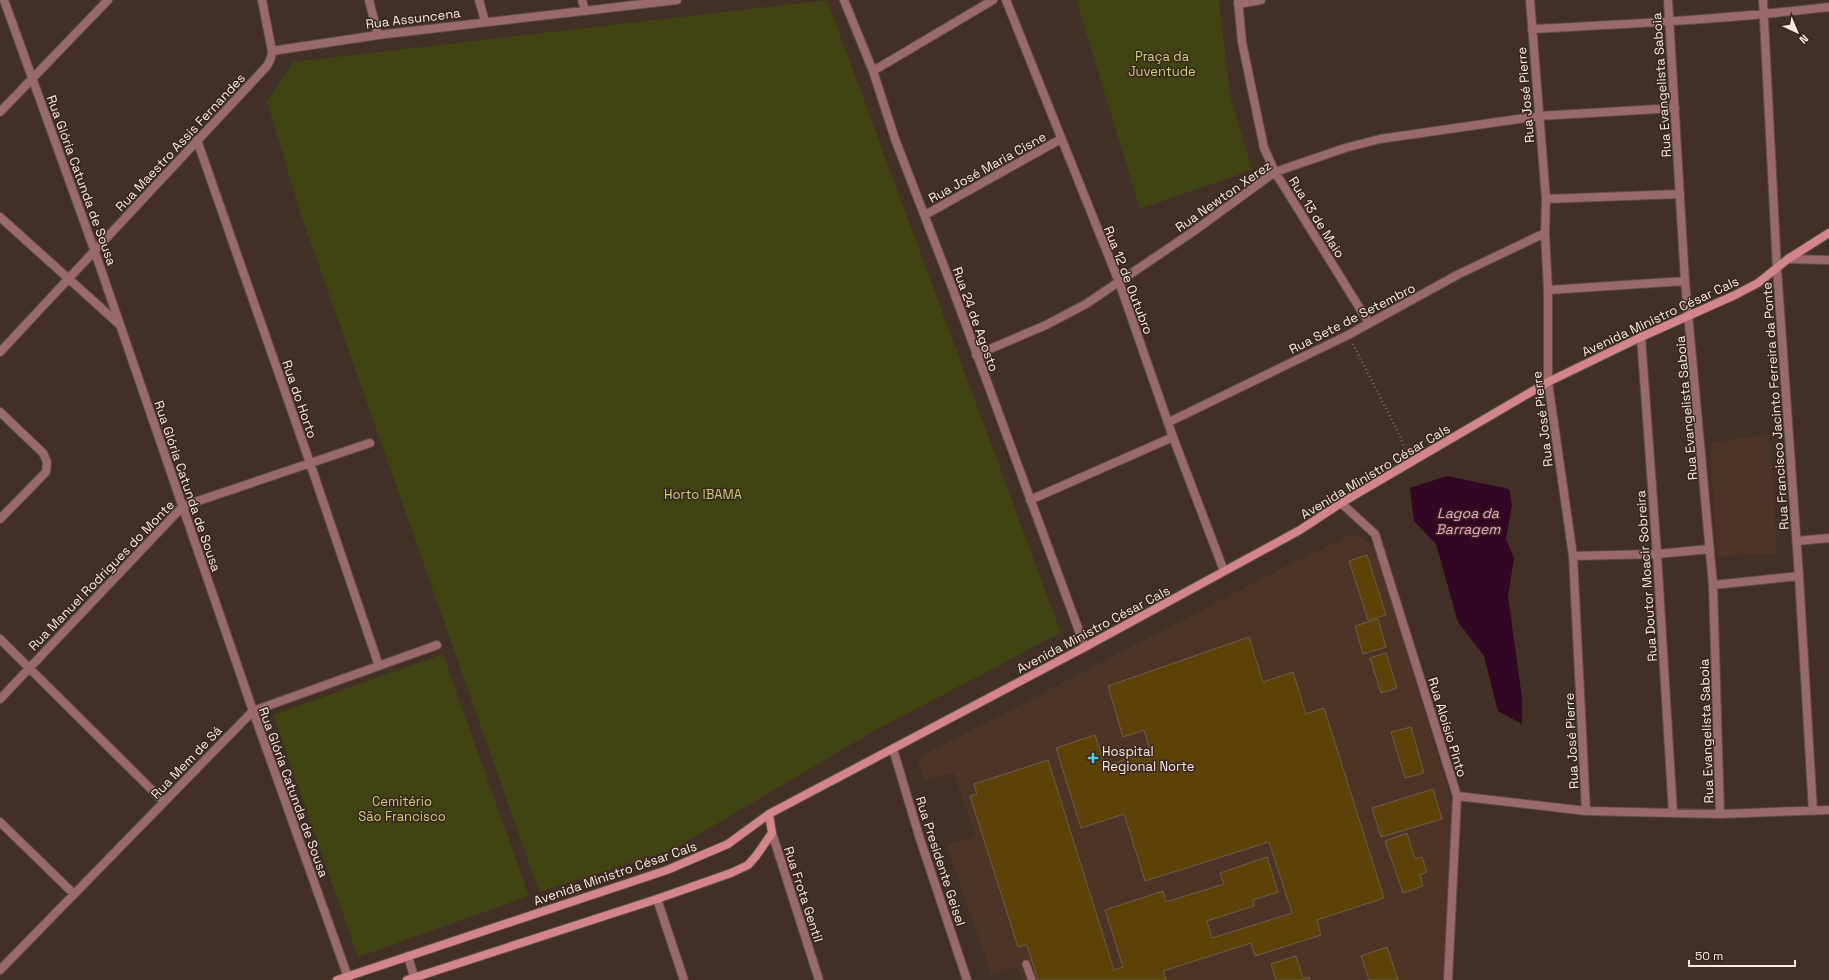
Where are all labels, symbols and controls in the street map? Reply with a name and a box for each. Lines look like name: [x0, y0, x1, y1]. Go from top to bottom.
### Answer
street label: Rua Assuncena: [365, 4, 462, 33]
street label: Rua Evangelista Saboia: [1648, 12, 1675, 158]
north arrow: [1777, 12, 1817, 52]
text: N: [1796, 32, 1811, 47]
street label: Rua José Pierre: [1513, 46, 1538, 144]
park label: Praça da Juventude: [1128, 48, 1196, 80]
street label: Rua Maestro Assis Fernandes: [112, 70, 249, 215]
street label: Rua Glória Catunda de Sousa: [43, 93, 120, 268]
street label: Rua José Maria Cisne: [925, 128, 1049, 207]
street label: Rua Newton Xerez: [1172, 157, 1275, 236]
street label: Rua 13 de Maio: [1285, 173, 1348, 261]
street label: Rua 12 de Outubro: [1100, 224, 1157, 337]
street label: Rua 24 de Agosto: [949, 264, 1002, 374]
street label: Avenida Ministro César Cals: [1579, 272, 1742, 360]
street label: Rua Sete de Setembro: [1286, 279, 1418, 358]
street label: Rua Francisco Jacinto Ferreira da Ponte: [1758, 282, 1793, 530]
street label: Rua Evangelista Saboia: [1672, 335, 1701, 481]
street label: Rua do Horto: [278, 358, 321, 441]
street label: Rua José Pierre: [1528, 370, 1557, 468]
street label: Rua Glória Catunda de Sousa: [150, 398, 225, 574]
street label: Avenida Ministro César Cals: [1297, 420, 1453, 523]
park label: Horto IBAMA: [664, 486, 742, 503]
street label: Rua Doutor Moacir Sobreira: [1632, 489, 1661, 662]
street label: Rua Manuel Rodrigues do Monte: [25, 496, 178, 654]
water label: Lagoa da Barragem: [1436, 504, 1501, 538]
street label: Avenida Ministro César Cals: [1014, 582, 1173, 677]
street label: Rua Evangelista Saboia: [1695, 658, 1718, 804]
street label: Rua Aloísio Pinto: [1424, 675, 1471, 779]
street label: Rua José Pierre: [1560, 692, 1583, 789]
street label: Rua Glória Catunda de Sousa: [255, 705, 332, 880]
street label: Rua Mem de Sá: [147, 722, 226, 803]
place label: Hospital Regional Norte: [1102, 743, 1194, 775]
marker: Hospital Regional Norte: [1087, 752, 1099, 764]
park label: Cemitério São Francisco: [358, 793, 446, 825]
street label: Rua Presidente Geisel: [912, 794, 969, 928]
street label: Avenida Ministro César Cals: [531, 837, 699, 909]
street label: Rua Frota Gentil: [780, 844, 827, 944]
scale bar: [1689, 942, 1795, 968]
text: 50 m: [1695, 948, 1723, 964]

